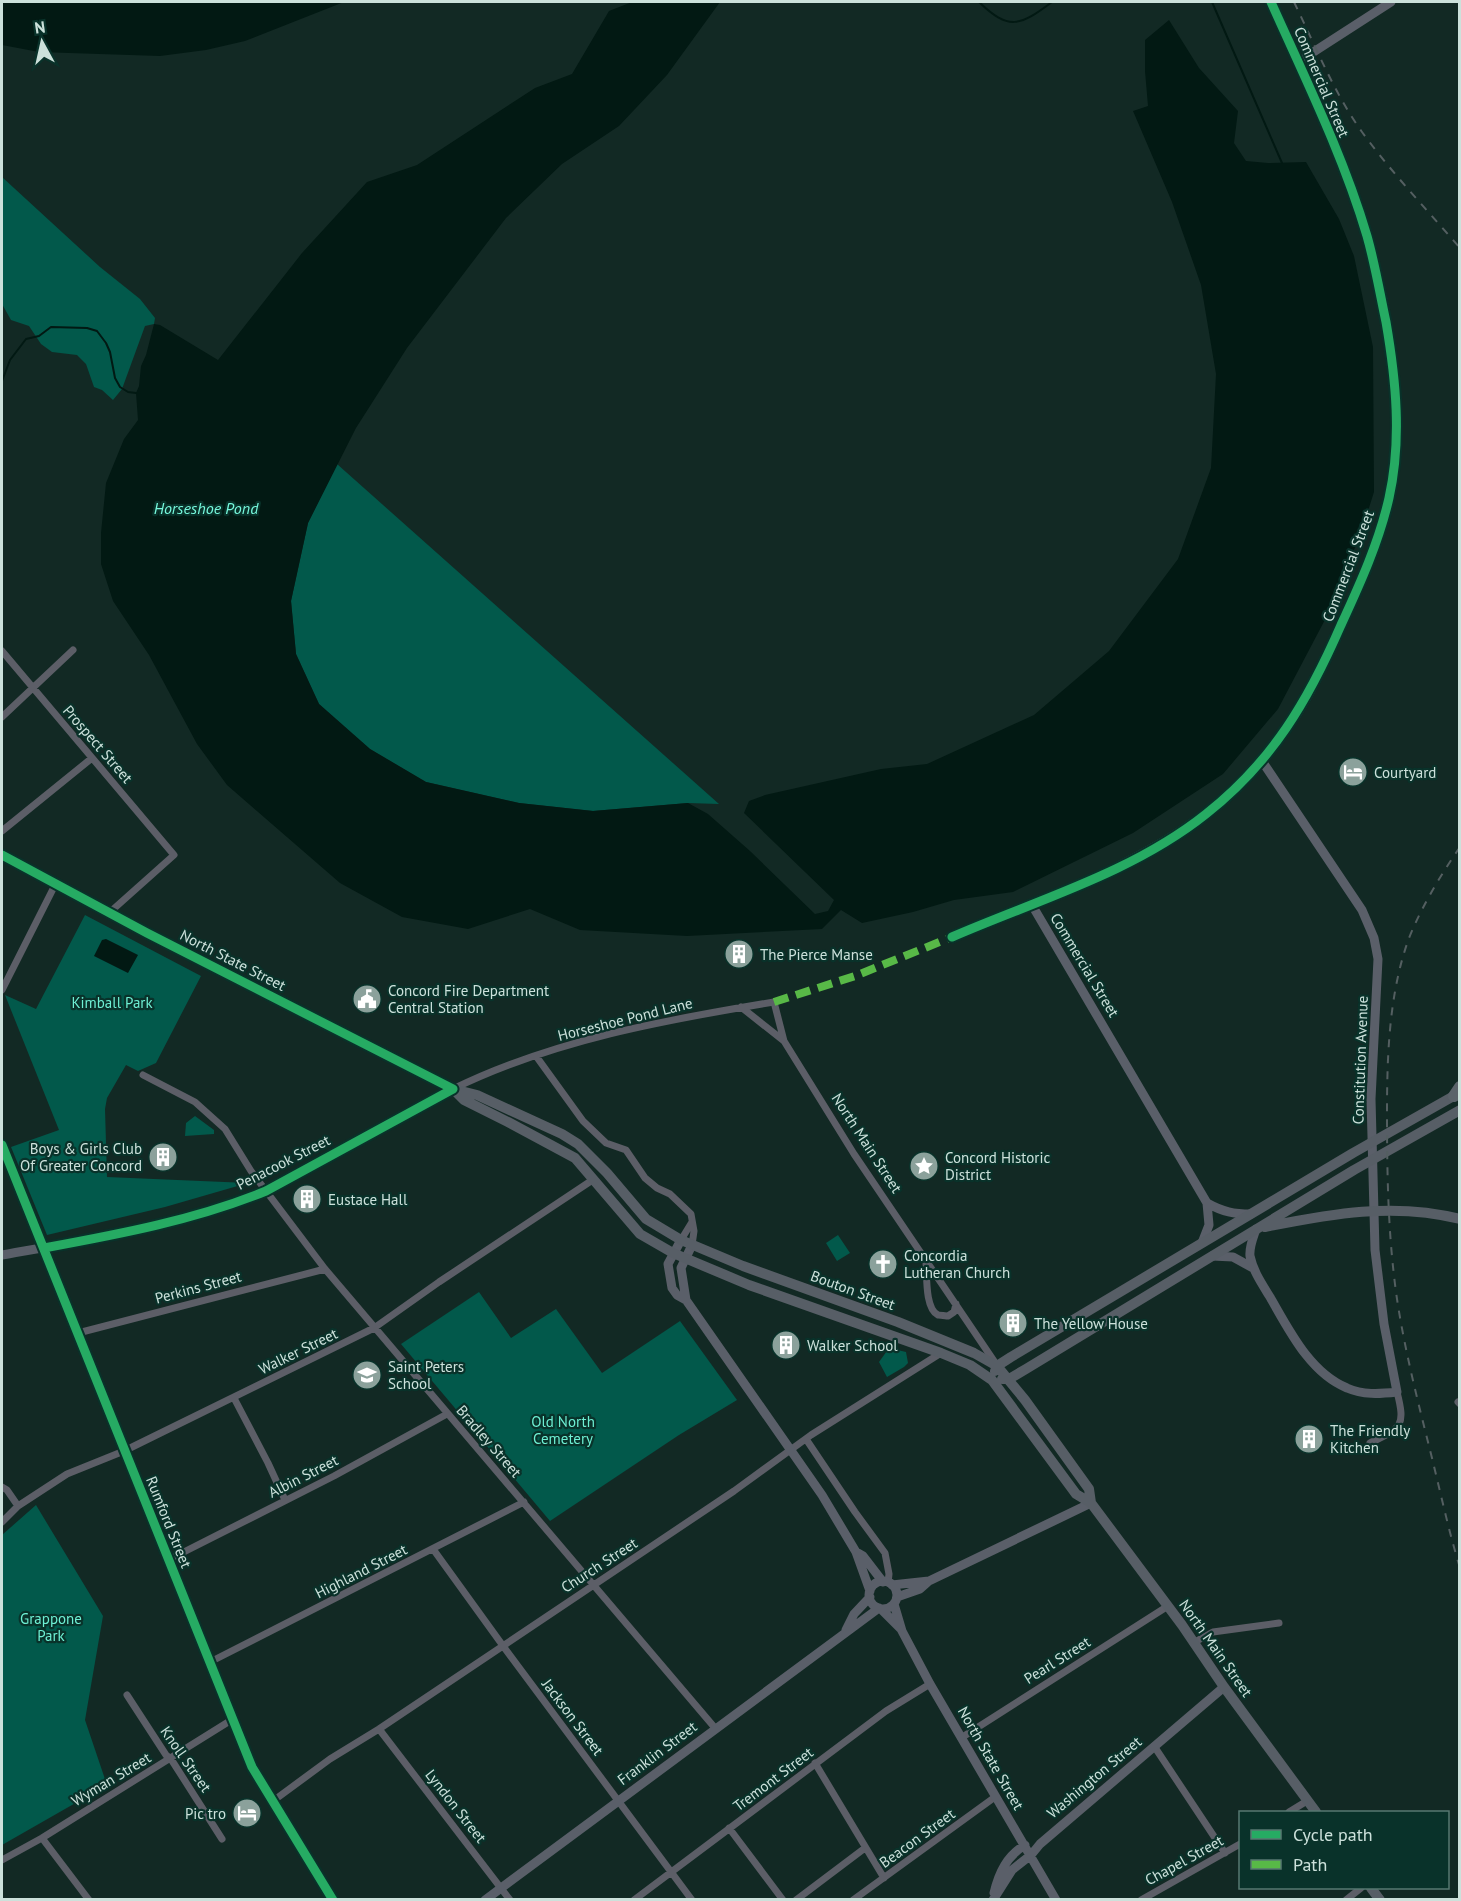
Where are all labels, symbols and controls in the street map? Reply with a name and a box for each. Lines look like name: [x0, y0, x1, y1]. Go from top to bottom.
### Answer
north arrow: [12, 12, 72, 72]
text: N: [33, 17, 47, 38]
street label: Commercial Street: [1290, 24, 1354, 140]
water label: Horseshoe Pond: [154, 498, 259, 518]
street label: Commercial Street: [1318, 507, 1378, 625]
street label: Prospect Street: [59, 701, 137, 787]
hotel icon: Courtyard: [1337, 756, 1369, 788]
place label: Courtyard: [1374, 763, 1436, 782]
street label: Commercial Street: [1046, 909, 1124, 1021]
street label: North State Street: [177, 925, 289, 995]
building icon: The Pierce Manse: [723, 938, 755, 970]
place label: The Pierce Manse: [760, 945, 873, 964]
place label: Concord Fire Department Central Station: [388, 981, 549, 1017]
public building icon: Concord Fire Department Central Station: [351, 983, 383, 1015]
park label: Kimball Park: [71, 993, 153, 1012]
street label: Horseshoe Pond Lane: [556, 993, 694, 1045]
street label: Constitution Avenue: [1348, 995, 1372, 1125]
street label: North Main Street: [828, 1090, 906, 1196]
street label: Penacook Street: [233, 1130, 333, 1194]
place label: Boys & Girls Club Of Greater Concord: [20, 1139, 142, 1175]
building icon: Boys & Girls Club Of Greater Concord: [147, 1141, 179, 1173]
place label: Concord Historic District: [945, 1148, 1050, 1184]
place icon: Concord Historic District: [908, 1150, 940, 1182]
building icon: Eustace Hall: [291, 1183, 323, 1215]
place label: Eustace Hall: [328, 1190, 408, 1209]
place label: Concordia Lutheran Church: [904, 1246, 1010, 1282]
church icon: Concordia Lutheran Church: [867, 1248, 899, 1280]
street label: Perkins Street: [153, 1266, 243, 1308]
street label: Bouton Street: [808, 1266, 898, 1314]
building icon: The Yellow House: [997, 1307, 1029, 1339]
place label: The Yellow House: [1034, 1314, 1148, 1333]
street label: Walker Street: [255, 1324, 341, 1378]
building icon: Walker School: [770, 1329, 802, 1361]
place label: Walker School: [807, 1336, 898, 1355]
place label: Saint Peters School: [388, 1357, 464, 1393]
school or university icon: Saint Peters School: [351, 1359, 383, 1391]
street label: Bradley Street: [452, 1401, 526, 1481]
park label: Old North Cemetery: [531, 1412, 595, 1448]
place label: The Friendly Kitchen: [1330, 1421, 1410, 1457]
building icon: The Friendly Kitchen: [1293, 1423, 1325, 1455]
street label: Albin Street: [265, 1450, 341, 1502]
street label: Rumford Street: [142, 1473, 196, 1571]
street label: Church Street: [557, 1533, 641, 1597]
street label: Highland Street: [312, 1540, 410, 1602]
street label: North Main Street: [1175, 1596, 1257, 1700]
park label: Grappone Park: [20, 1609, 82, 1645]
street label: Pearl Street: [1020, 1632, 1094, 1688]
street label: Jackson Street: [538, 1674, 608, 1759]
street label: North State Street: [954, 1703, 1028, 1813]
street label: Franklin Street: [614, 1717, 700, 1789]
street label: Knoll Street: [156, 1722, 216, 1796]
street label: Washington Street: [1043, 1732, 1145, 1822]
street label: Tremont Street: [729, 1743, 817, 1815]
street label: Wyman Street: [68, 1748, 154, 1810]
street label: Lyndon Street: [421, 1765, 491, 1847]
hotel icon: Pic tro: [231, 1797, 263, 1829]
place label: Pic tro: [185, 1804, 226, 1823]
street label: Beacon Street: [875, 1804, 959, 1872]
legend: [1239, 1811, 1449, 1889]
text: Cycle path: [1293, 1823, 1373, 1846]
street label: Chapel Street: [1141, 1831, 1227, 1889]
text: Path: [1293, 1853, 1327, 1876]

